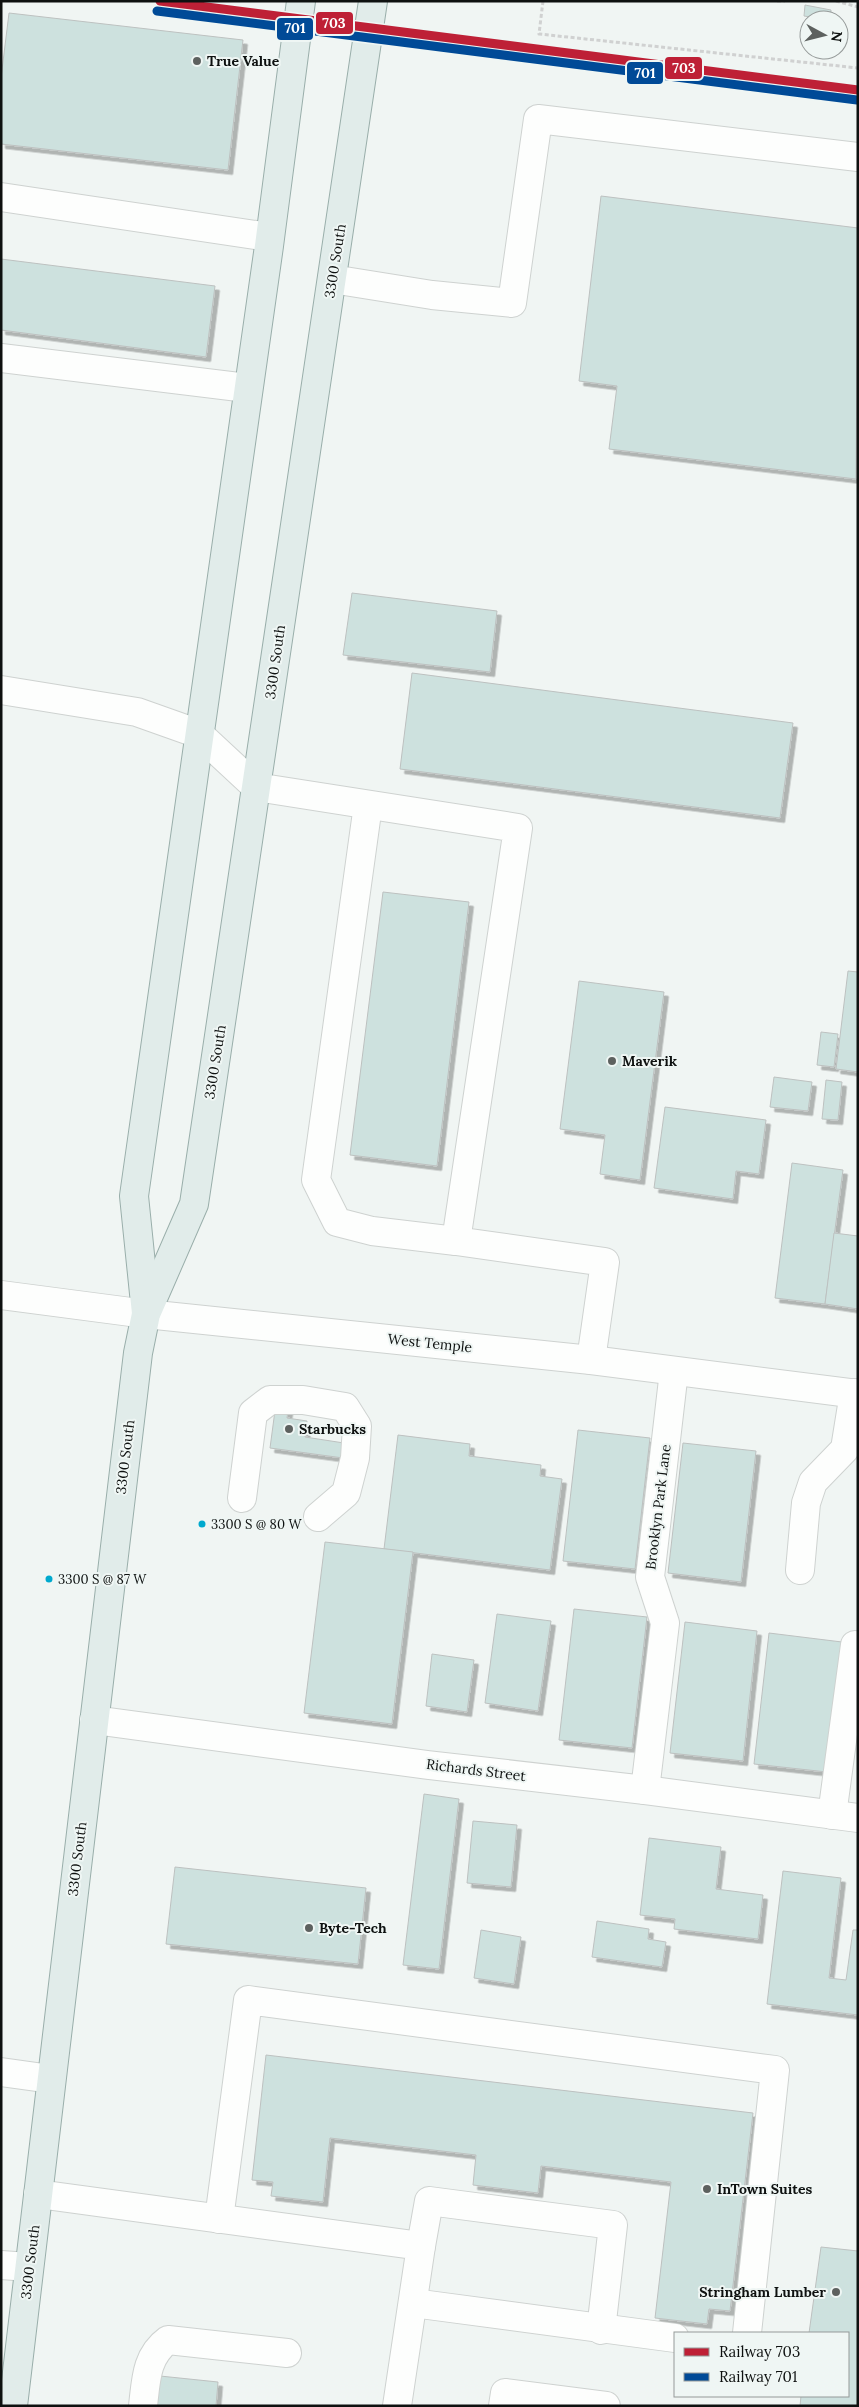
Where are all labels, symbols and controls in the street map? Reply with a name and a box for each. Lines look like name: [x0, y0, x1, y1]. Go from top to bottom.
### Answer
north arrow: [799, 10, 849, 60]
line badge: 703: [315, 11, 354, 35]
text: 703: [322, 14, 346, 32]
line badge: 701: [276, 17, 314, 41]
text: 701: [284, 19, 306, 37]
text: N: [827, 30, 846, 43]
place label: True Value: [207, 52, 280, 70]
marker: True Value: [191, 55, 203, 67]
line badge: 703: [664, 56, 703, 80]
text: 703: [672, 59, 696, 77]
line badge: 701: [626, 61, 664, 85]
text: 701: [634, 64, 656, 82]
street label: 3300 South: [320, 223, 350, 299]
street label: 3300 South: [261, 624, 289, 700]
street label: 3300 South: [200, 1024, 230, 1100]
place label: Maverik: [622, 1052, 678, 1070]
marker: Maverik: [606, 1055, 618, 1067]
street label: West Temple: [387, 1330, 473, 1356]
street label: 3300 South: [111, 1419, 139, 1495]
place label: Starbucks: [299, 1420, 366, 1438]
marker: Starbucks: [283, 1423, 295, 1435]
street label: Brooklyn Park Lane: [641, 1443, 675, 1571]
place label: 3300 S @ 80 W: [211, 1516, 302, 1533]
marker: 3300 S @ 80 W: [197, 1519, 207, 1529]
place label: 3300 S @ 87 W: [58, 1571, 147, 1588]
marker: 3300 S @ 87 W: [44, 1574, 54, 1584]
street label: Richards Street: [425, 1755, 527, 1785]
street label: 3300 South: [63, 1821, 91, 1897]
place label: Byte-Tech: [319, 1919, 387, 1937]
marker: Byte-Tech: [303, 1922, 315, 1934]
place label: InTown Suites: [717, 2180, 813, 2198]
marker: InTown Suites: [701, 2183, 713, 2195]
street label: 3300 South: [16, 2224, 44, 2300]
place label: Stringham Lumber: [699, 2283, 826, 2301]
marker: Stringham Lumber: [830, 2286, 842, 2298]
legend: [674, 2332, 849, 2397]
text: Railway 703: [719, 2342, 800, 2361]
text: Railway 701: [719, 2367, 797, 2386]

